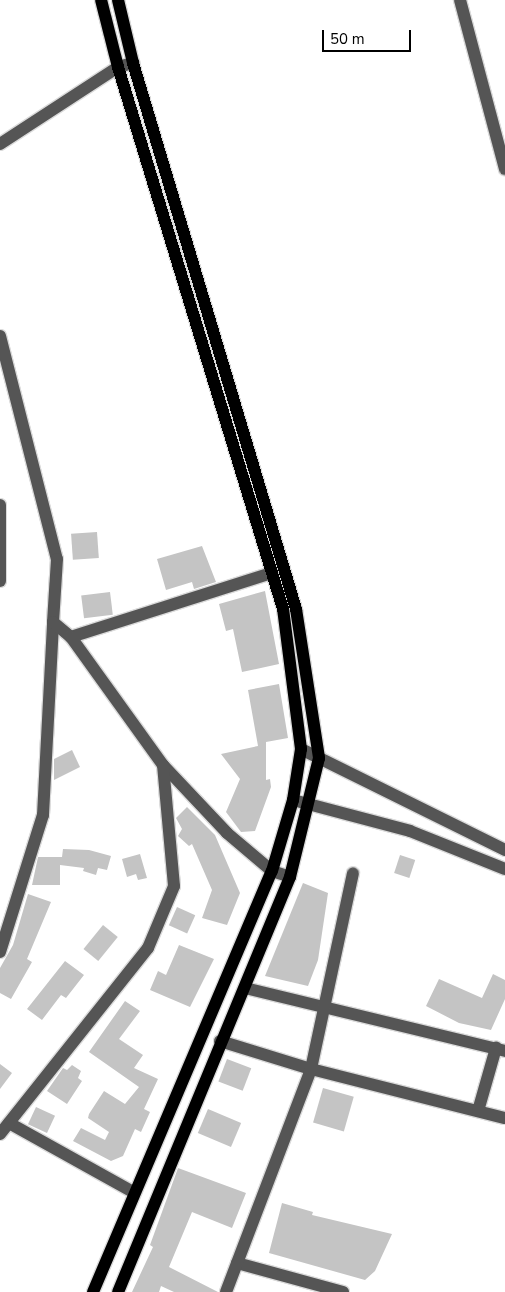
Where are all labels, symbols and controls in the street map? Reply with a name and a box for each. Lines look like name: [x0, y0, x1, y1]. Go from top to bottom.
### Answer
scale bar: [325, 20, 414, 52]
text: 50 m: [330, 29, 365, 49]

